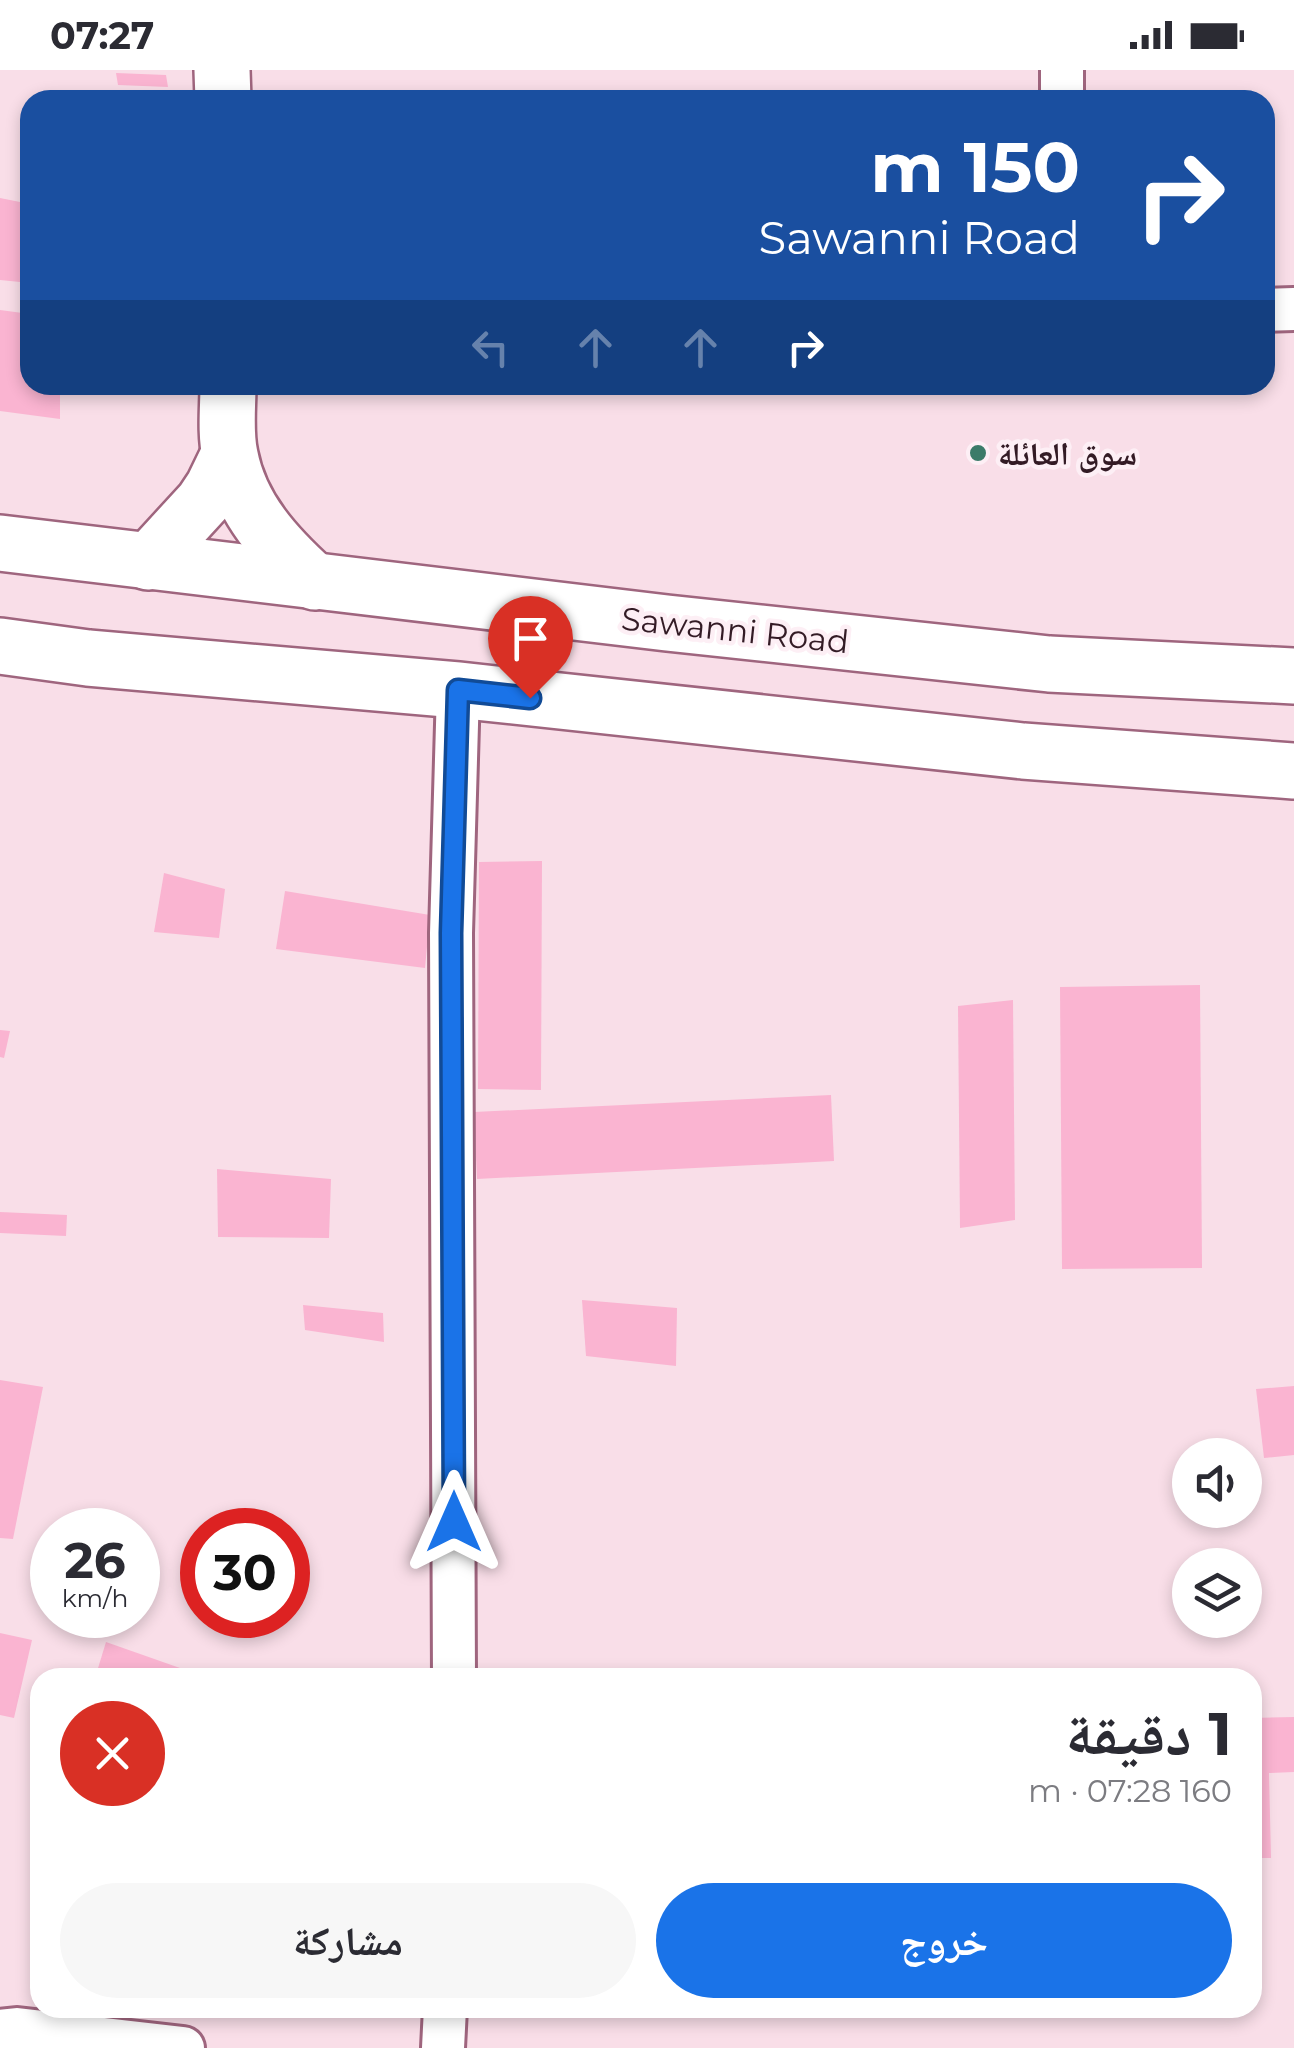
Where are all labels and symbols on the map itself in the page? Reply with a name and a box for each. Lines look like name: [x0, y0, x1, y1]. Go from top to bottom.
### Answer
place label: سوق العائلة: [998, 434, 1137, 473]
marker: سوق العائلة: [967, 442, 989, 464]
pin: [488, 596, 573, 699]
street label: Sawanni Road: [619, 599, 851, 661]
position arrow: [402, 1470, 506, 1574]
speed limit sign: 30: [180, 1508, 310, 1638]

